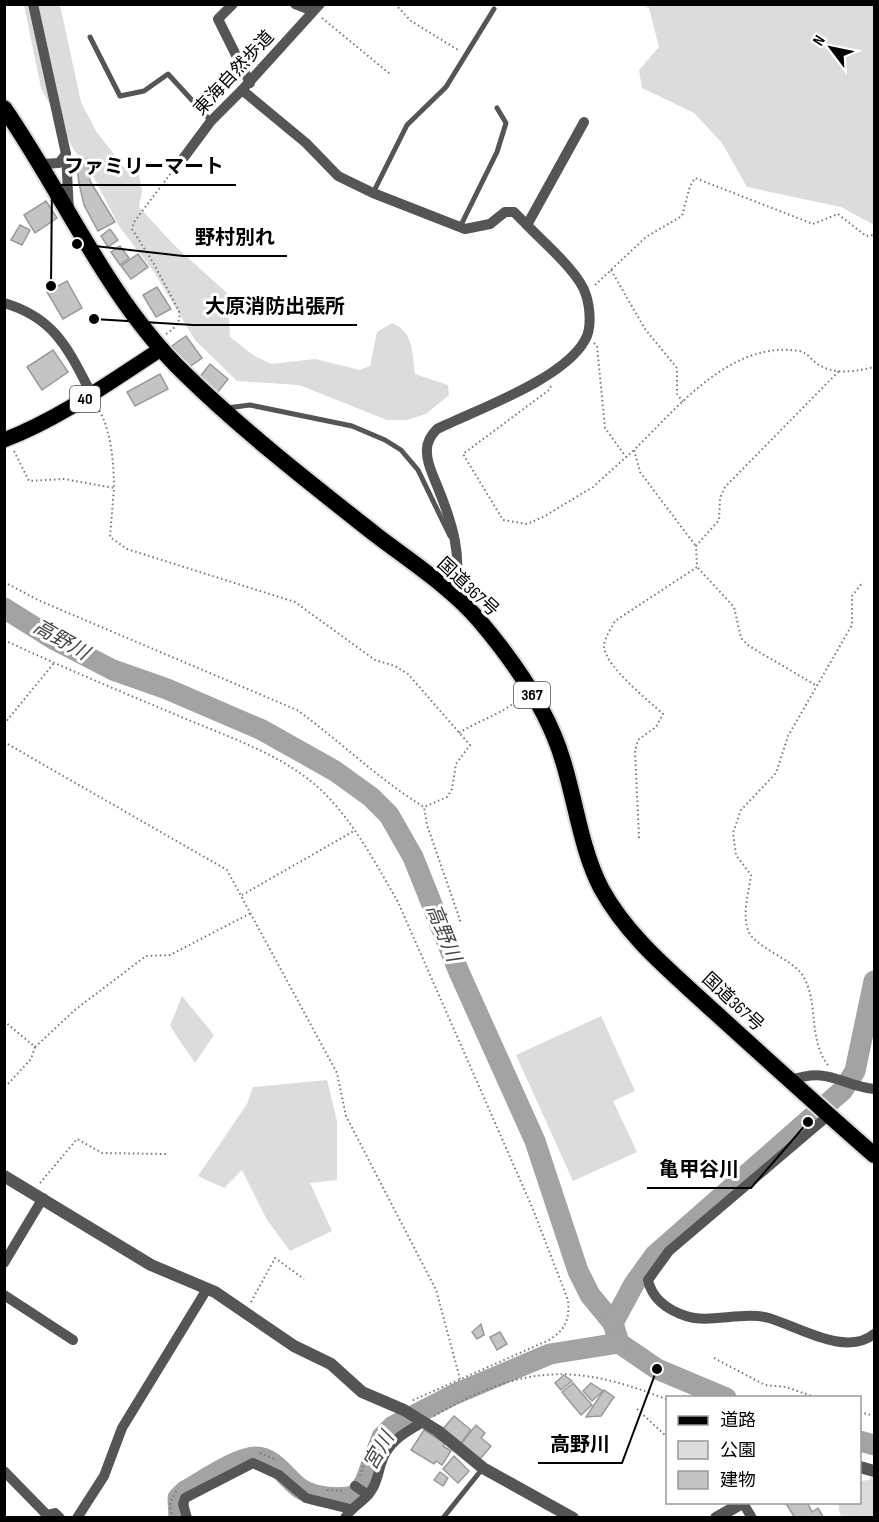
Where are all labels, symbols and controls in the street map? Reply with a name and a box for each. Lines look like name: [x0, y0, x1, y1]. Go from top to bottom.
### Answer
north arrow: [801, 18, 861, 78]
street label: 東海自然歩道: [189, 26, 279, 120]
text: N: [809, 32, 830, 50]
callout: ファミリーマート: [52, 147, 236, 185]
text: ファミリーマート: [64, 155, 224, 179]
callout: 野村別れ: [183, 218, 287, 256]
text: 野村別れ: [195, 226, 275, 250]
callout: 大原消防出張所: [193, 287, 357, 325]
text: 大原消防出張所: [205, 295, 345, 319]
road number: 40: [70, 386, 100, 412]
street label: 国道367号: [433, 553, 503, 621]
water label: 高野川: [29, 615, 95, 666]
road number: 367: [514, 682, 550, 708]
water label: 高野川: [421, 901, 466, 967]
street label: 国道367号: [698, 968, 768, 1036]
callout: 亀甲谷川: [647, 1150, 751, 1188]
text: 亀甲谷川: [659, 1158, 739, 1182]
legend: [666, 1396, 861, 1504]
text: 道路: [720, 1410, 756, 1431]
callout: 高野川: [538, 1425, 622, 1463]
water label: 宮川: [359, 1426, 400, 1474]
text: 高野川: [550, 1433, 610, 1457]
text: 公園: [720, 1440, 756, 1461]
text: 建物: [720, 1470, 756, 1491]

